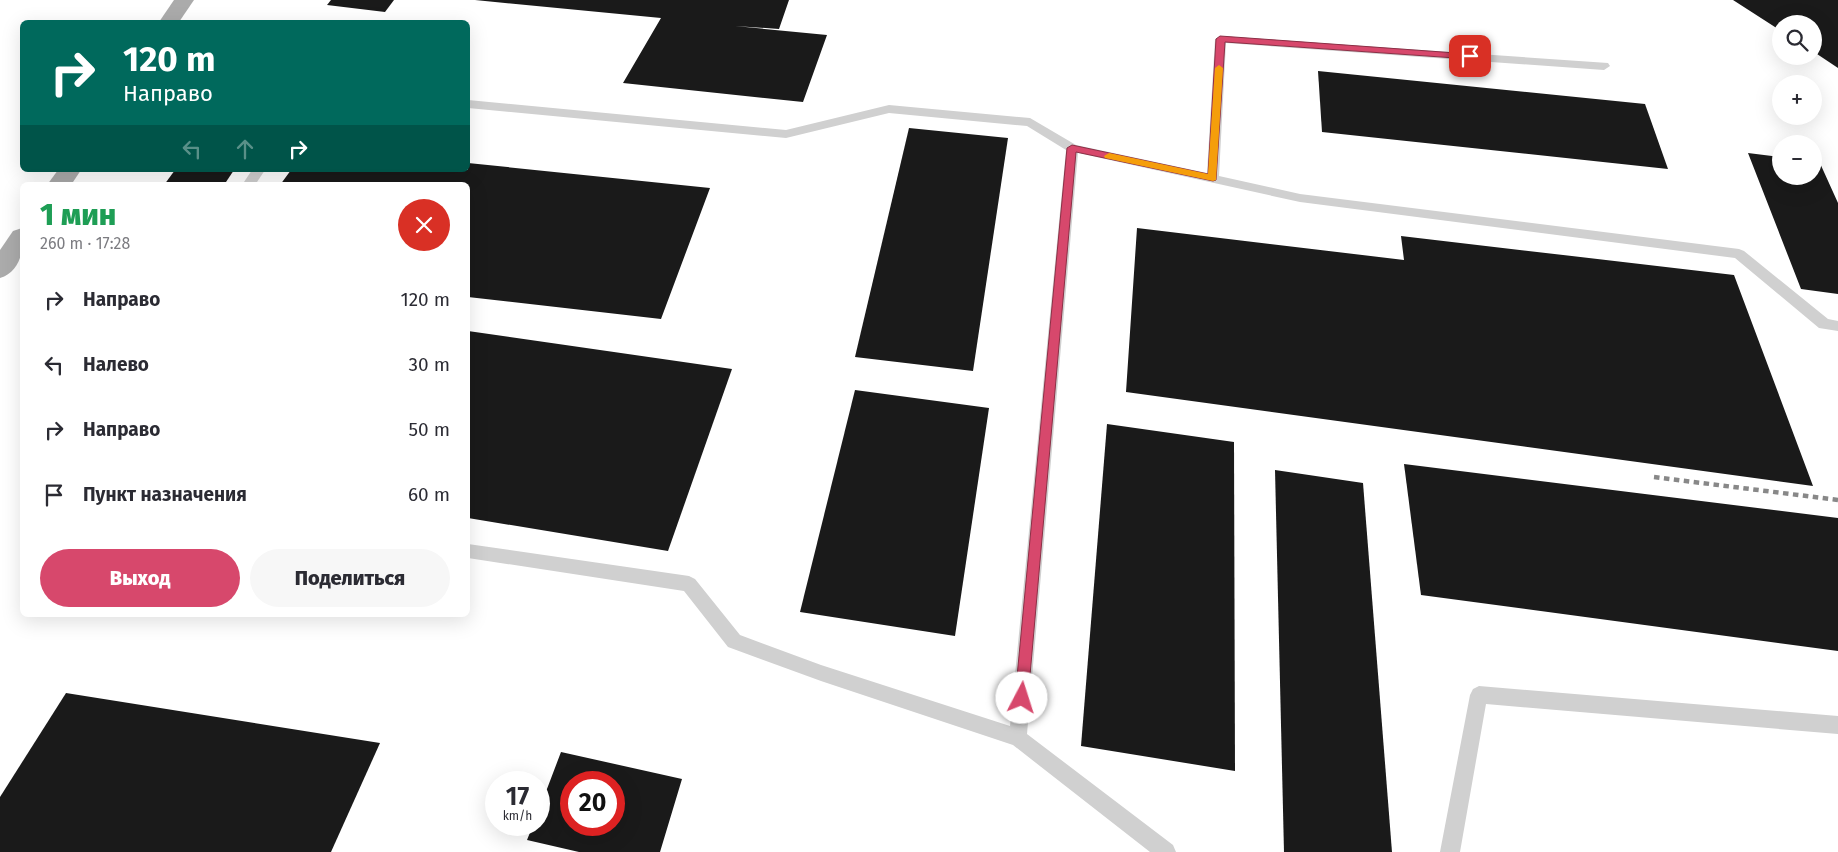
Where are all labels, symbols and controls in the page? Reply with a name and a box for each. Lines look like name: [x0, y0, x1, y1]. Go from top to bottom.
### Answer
map controls: [1772, 15, 1822, 185]
button: search: [1772, 15, 1822, 65]
pin: [1449, 35, 1491, 77]
text: 120 m: [123, 38, 216, 80]
icon: right: [40, 40, 105, 105]
icon: arrive: [1456, 42, 1484, 70]
button: +: [1772, 75, 1822, 125]
text: Направо: [123, 80, 213, 107]
icon: left: [178, 135, 206, 163]
icon: ahead: [231, 135, 259, 163]
icon: right: [284, 135, 312, 163]
button: −: [1772, 135, 1822, 185]
text: 1 мин: [40, 197, 116, 233]
button: close: [398, 199, 450, 251]
text: 260 m · 17:28: [40, 234, 130, 253]
icon: right: [40, 286, 68, 314]
text: Направо: [83, 288, 160, 311]
text: 120 m: [400, 288, 450, 311]
icon: left: [40, 351, 68, 379]
text: Налево: [83, 353, 149, 376]
text: 30 m: [409, 353, 450, 376]
icon: right: [40, 416, 68, 444]
text: Направо: [83, 418, 160, 441]
text: 50 m: [409, 418, 450, 441]
icon: arrive: [40, 481, 68, 509]
text: Пункт назначения: [83, 483, 247, 506]
text: 60 m: [408, 483, 450, 506]
button: Выход: [40, 549, 240, 607]
button: Поделиться: [250, 549, 450, 607]
position arrow: [995, 671, 1047, 723]
speed limit sign: 20: [560, 771, 625, 836]
text: 17: [506, 782, 529, 812]
text: km/h: [503, 809, 532, 823]

